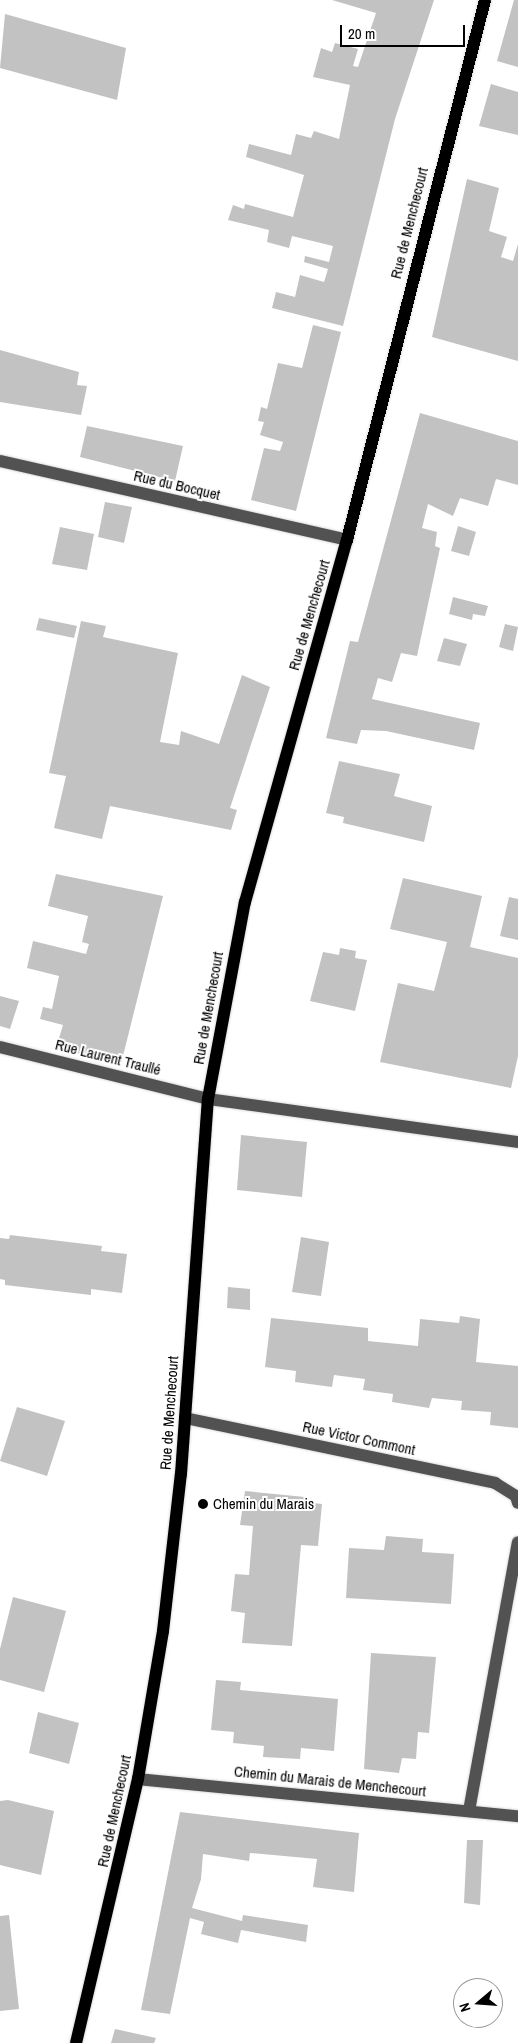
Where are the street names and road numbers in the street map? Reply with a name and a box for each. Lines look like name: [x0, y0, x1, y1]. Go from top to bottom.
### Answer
street label: Rue de Menchecourt: [386, 165, 432, 281]
street label: Rue du Bocquet: [132, 466, 222, 504]
street label: Rue de Menchecourt: [285, 558, 333, 672]
street label: Rue de Menchecourt: [189, 950, 227, 1066]
street label: Rue Laurent Traullé: [53, 1035, 163, 1079]
street label: Rue de Menchecourt: [156, 1355, 182, 1471]
street label: Rue Victor Commont: [301, 1417, 417, 1459]
street label: Rue de Menchecourt: [93, 1753, 135, 1869]
street label: Chemin du Marais de Menchecourt: [233, 1762, 427, 1800]

